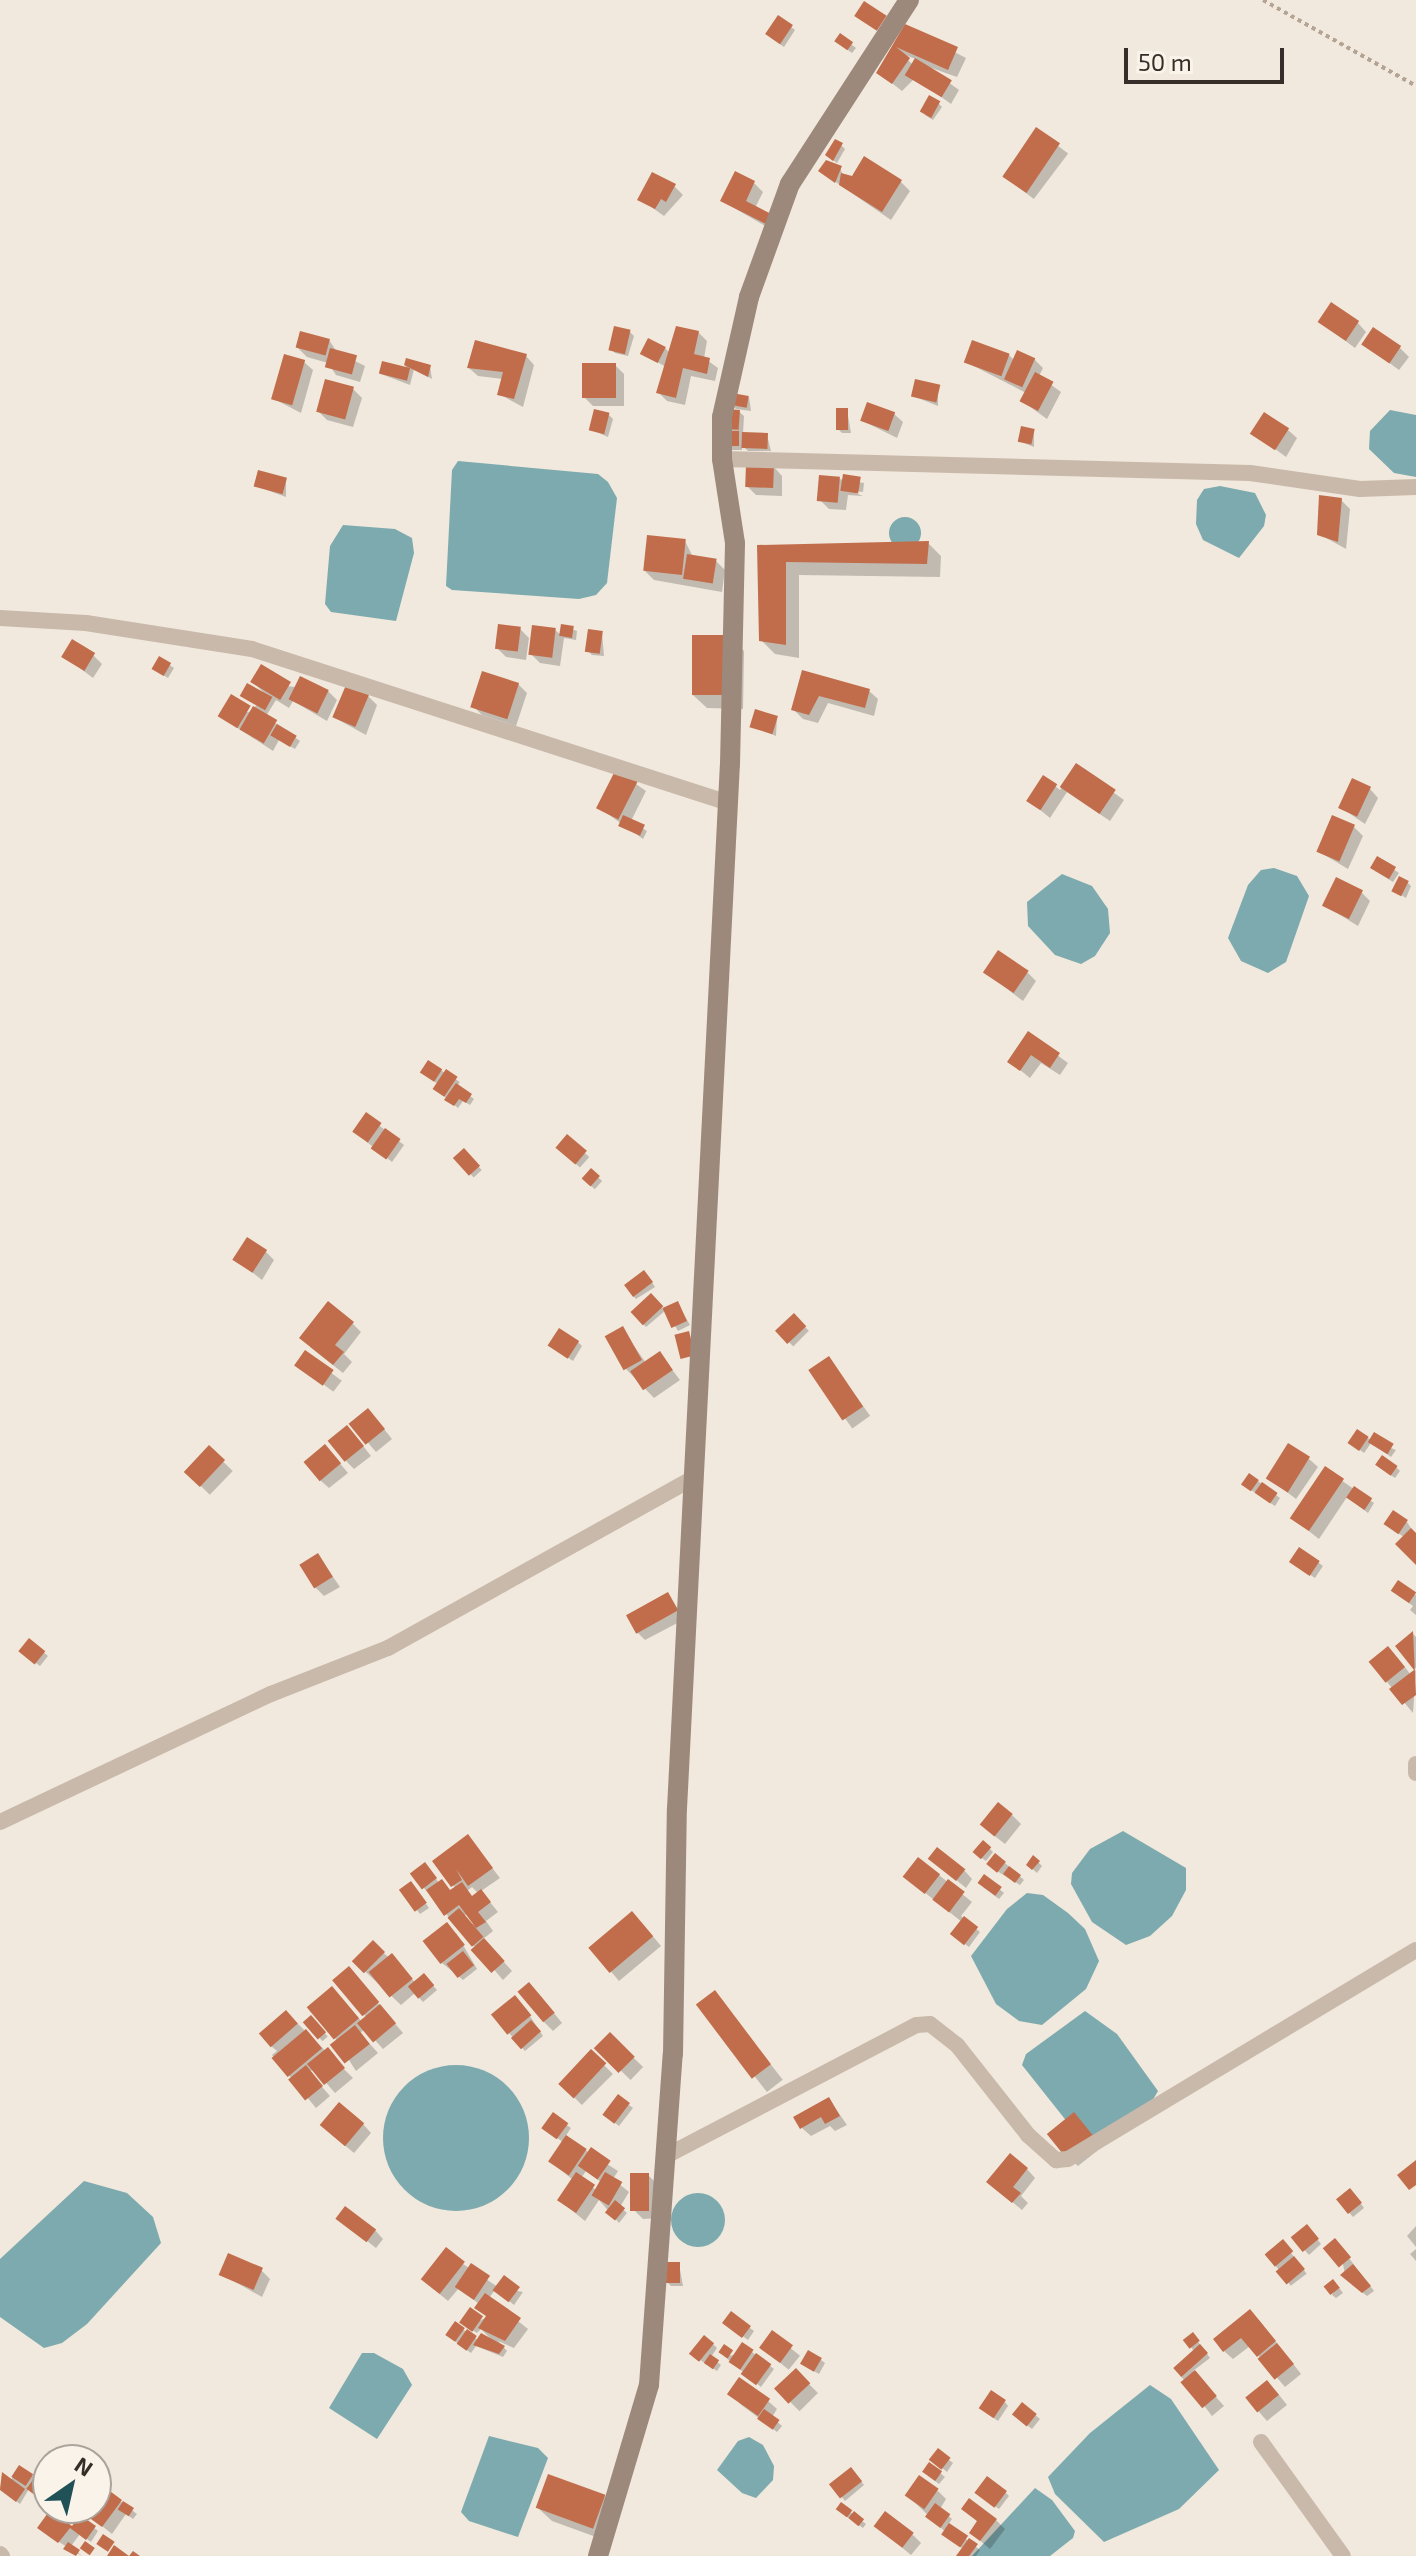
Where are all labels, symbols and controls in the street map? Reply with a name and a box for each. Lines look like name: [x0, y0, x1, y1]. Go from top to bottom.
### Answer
scale bar: [1128, 32, 1288, 82]
text: 50 m: [1138, 47, 1192, 76]
north arrow: [32, 2444, 112, 2524]
text: N: [70, 2451, 98, 2481]

